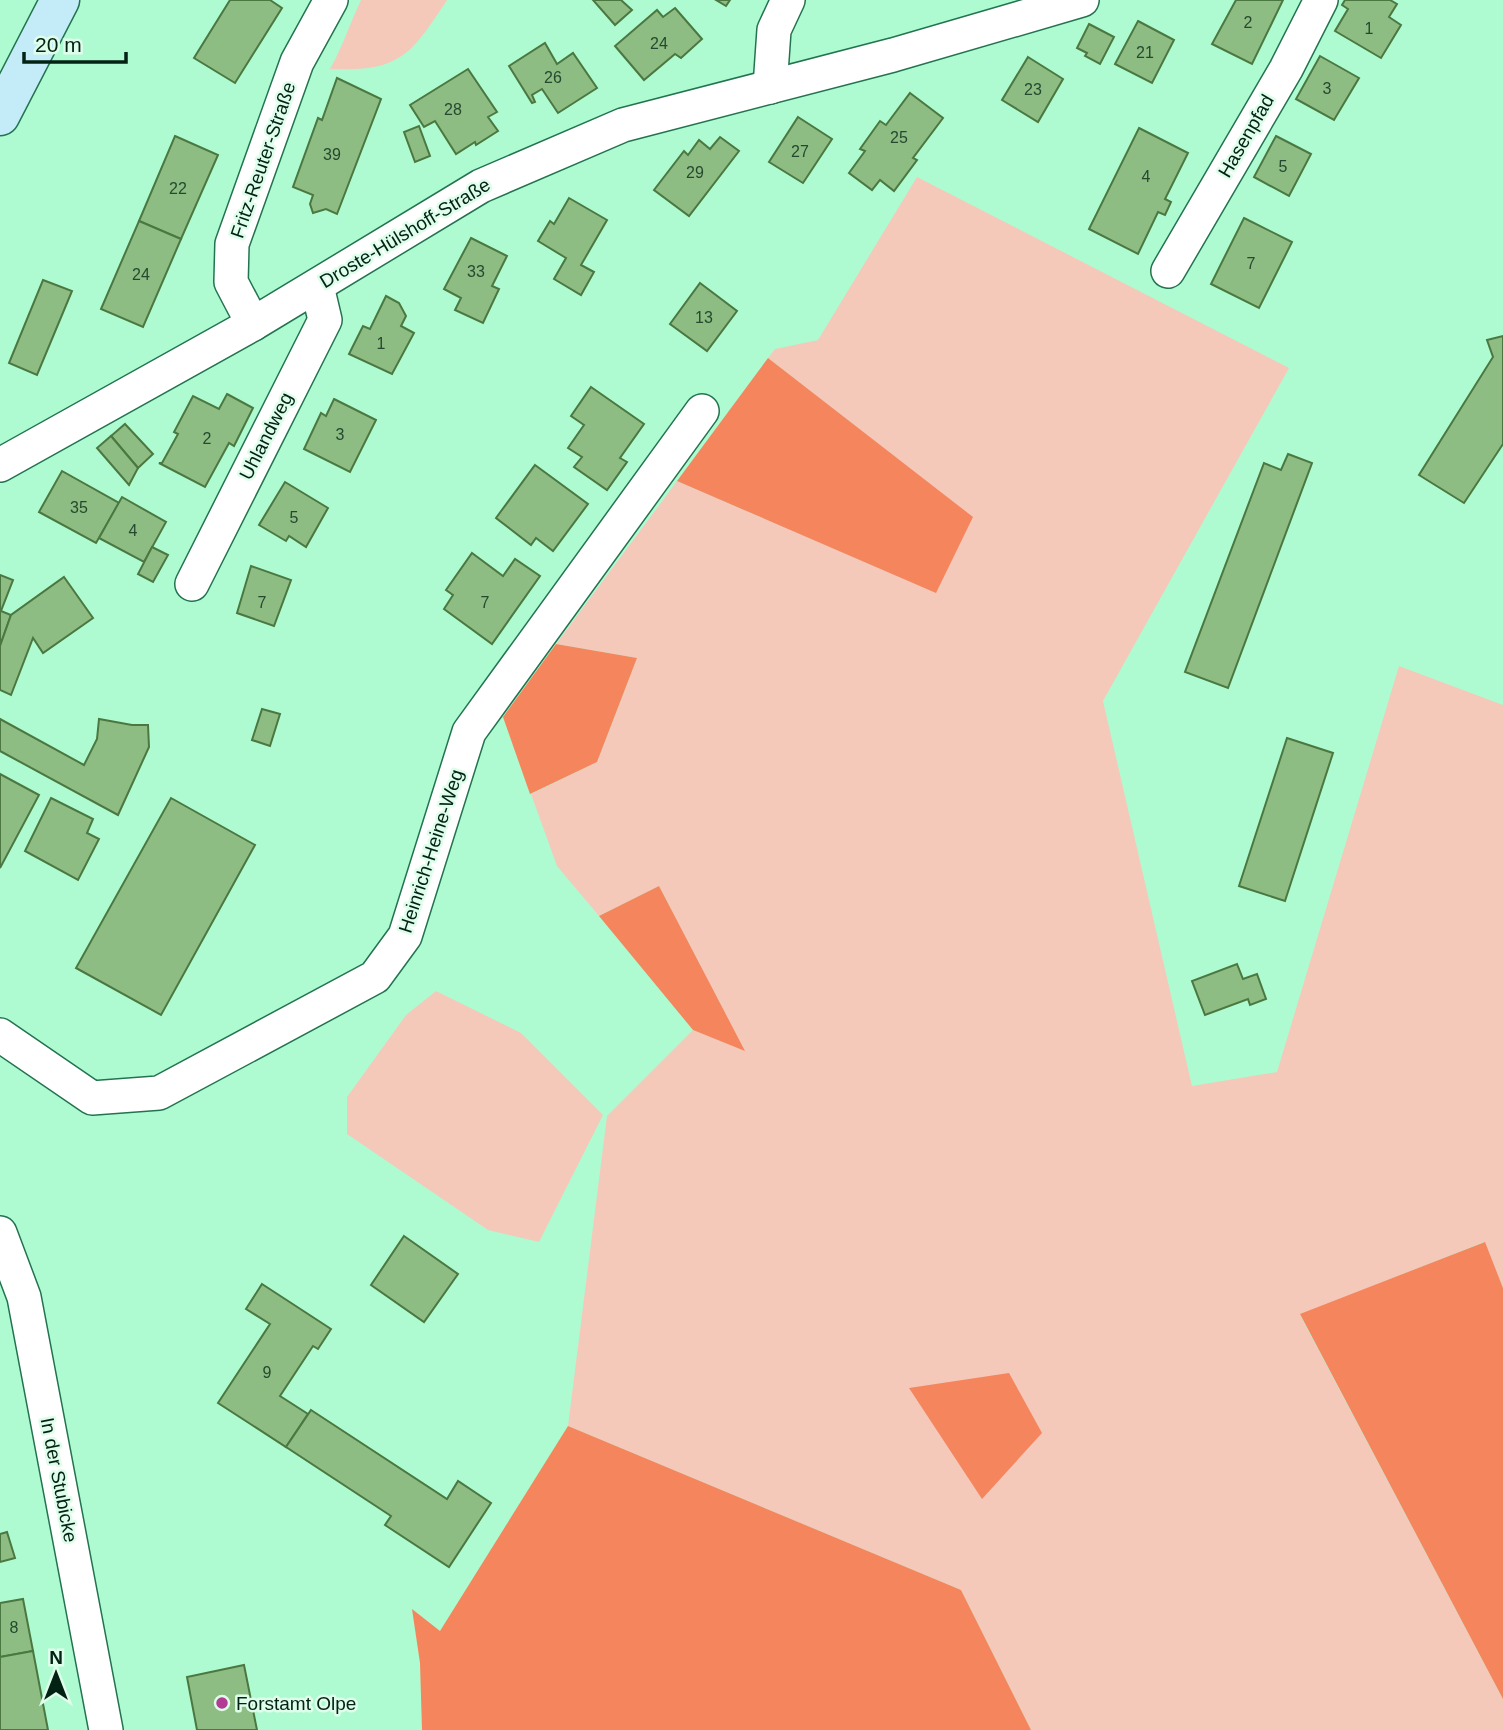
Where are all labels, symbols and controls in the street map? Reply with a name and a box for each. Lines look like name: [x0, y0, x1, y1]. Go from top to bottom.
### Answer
house number: 2: [1244, 14, 1253, 31]
house number: 1: [1365, 20, 1374, 37]
scale bar: [24, 21, 126, 65]
text: 20 m: [35, 33, 82, 56]
house number: 24: [650, 35, 668, 52]
house number: 21: [1136, 44, 1154, 61]
house number: 26: [544, 69, 562, 86]
street label: Fritz-Reuter-Straße: [226, 79, 300, 241]
house number: 3: [1323, 80, 1332, 97]
house number: 23: [1024, 81, 1042, 98]
street label: Hasenpfad: [1214, 91, 1278, 181]
house number: 28: [444, 101, 462, 118]
house number: 25: [890, 129, 908, 146]
house number: 27: [791, 143, 809, 160]
house number: 39: [323, 146, 341, 163]
house number: 5: [1279, 158, 1288, 175]
house number: 29: [686, 164, 704, 181]
house number: 4: [1142, 168, 1151, 185]
street label: Droste-Hülshoff-Straße: [316, 174, 494, 292]
house number: 22: [169, 180, 187, 197]
house number: 7: [1247, 255, 1256, 272]
house number: 33: [467, 263, 485, 280]
house number: 24: [132, 266, 150, 283]
house number: 13: [695, 309, 713, 326]
house number: 1: [377, 335, 386, 352]
street label: Uhlandweg: [235, 389, 297, 483]
house number: 3: [336, 426, 345, 443]
house number: 2: [203, 430, 212, 447]
house number: 35: [70, 499, 88, 516]
house number: 5: [290, 509, 299, 526]
house number: 4: [129, 522, 138, 539]
house number: 7: [258, 594, 267, 611]
house number: 7: [481, 594, 490, 611]
street label: Heinrich-Heine-Weg: [395, 767, 467, 935]
house number: 9: [263, 1364, 272, 1381]
street label: In der Stubicke: [37, 1416, 81, 1544]
house number: 8: [10, 1619, 19, 1636]
north arrow: [21, 1639, 91, 1709]
text: N: [49, 1647, 63, 1668]
place label: Forstamt Olpe: [236, 1693, 356, 1714]
marker: Forstamt Olpe: [214, 1695, 230, 1711]

